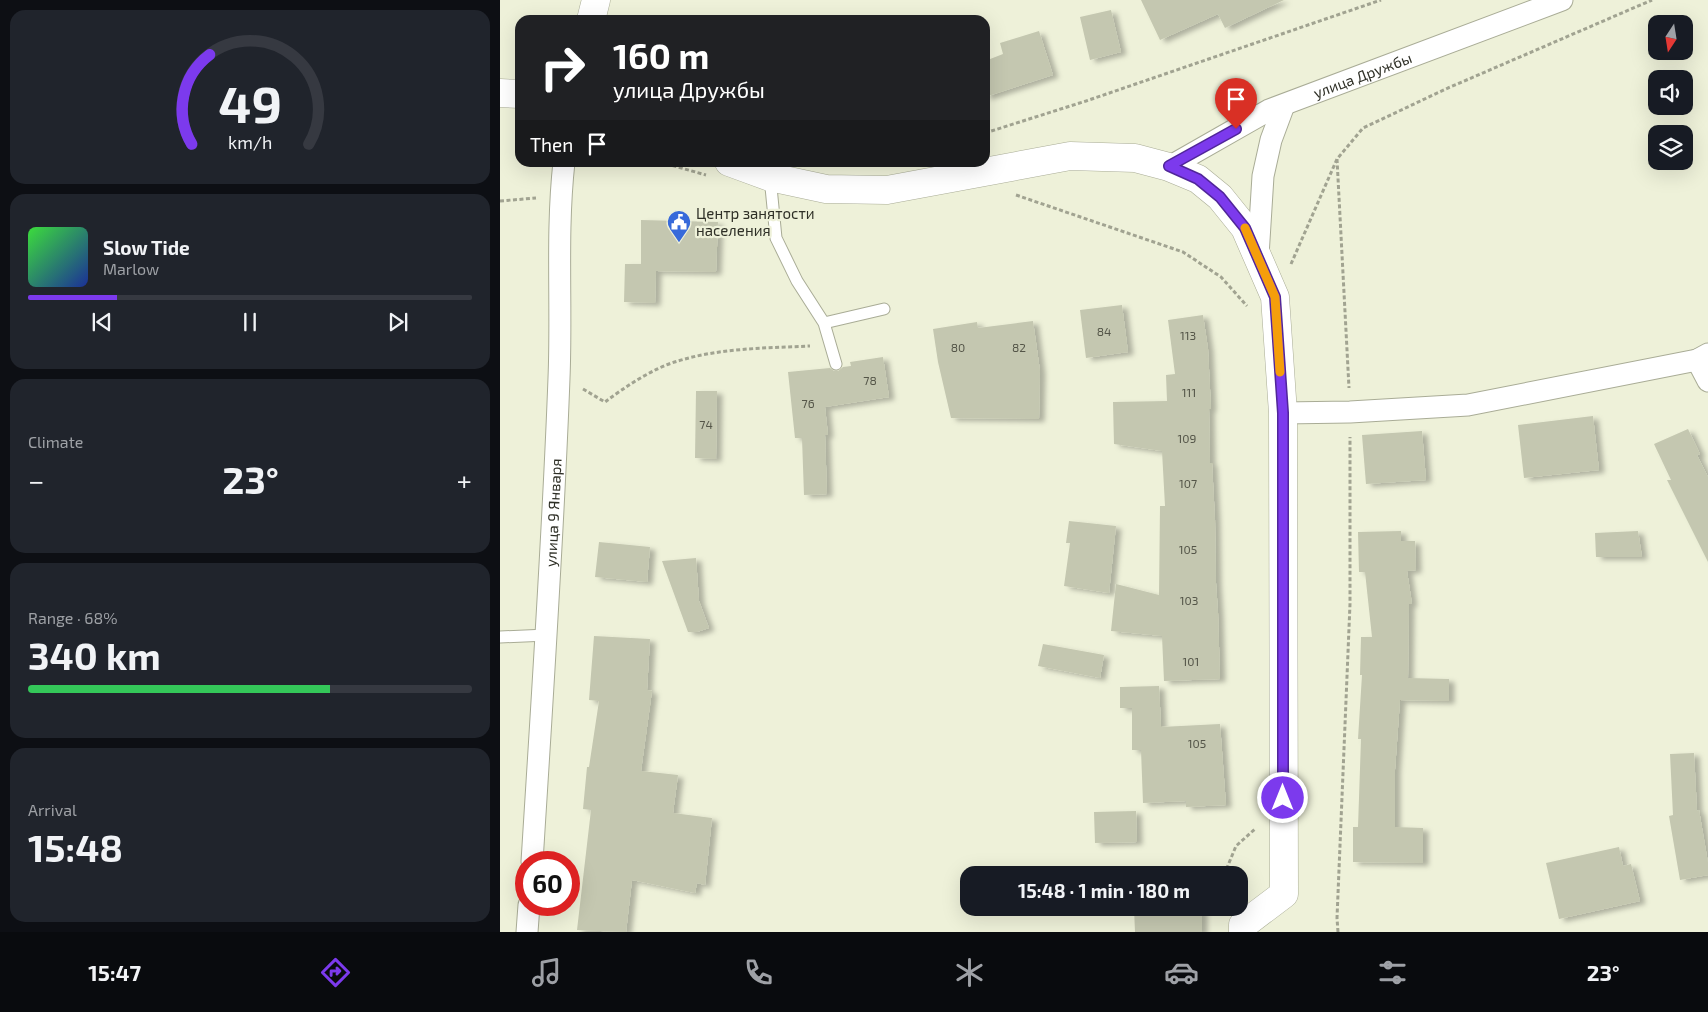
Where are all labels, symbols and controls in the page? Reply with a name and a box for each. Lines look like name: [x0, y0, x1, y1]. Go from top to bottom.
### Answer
north arrow: [1648, 15, 1692, 60]
map controls: [1648, 15, 1693, 170]
text: 160 m: [613, 34, 709, 76]
icon: right: [530, 35, 595, 100]
street label: улица Дружбы: [1311, 48, 1414, 102]
button: sound: [1648, 70, 1693, 115]
text: 49: [218, 71, 282, 133]
text: улица Дружбы: [613, 76, 765, 102]
pin: [1215, 78, 1257, 129]
icon: arrive: [1222, 85, 1250, 113]
button: layers: [1648, 125, 1693, 170]
icon: arrive: [583, 130, 611, 158]
text: km/h: [228, 131, 272, 153]
text: Then: [530, 133, 573, 156]
place label: Центр занятости населения: [696, 204, 815, 239]
public building icon: Центр занятости населения: [666, 209, 692, 243]
text: Slow Tide: [103, 236, 190, 259]
text: Marlow: [103, 259, 159, 278]
icon: previous: [88, 308, 116, 336]
icon: pause: [236, 308, 264, 336]
icon: next: [384, 308, 412, 336]
house number: 84: [1097, 324, 1111, 338]
house number: 113: [1180, 328, 1196, 342]
house number: 80: [951, 340, 965, 354]
house number: 82: [1012, 340, 1026, 354]
house number: 78: [863, 373, 877, 387]
house number: 111: [1182, 385, 1196, 399]
house number: 76: [801, 396, 815, 410]
house number: 74: [699, 417, 713, 431]
house number: 109: [1178, 431, 1197, 445]
text: Climate: [28, 432, 83, 451]
text: 23°: [222, 456, 279, 502]
street label: улица 9 Января: [541, 458, 565, 567]
text: −: [28, 463, 44, 497]
text: +: [457, 463, 472, 497]
house number: 107: [1179, 476, 1197, 490]
house number: 105: [1179, 542, 1197, 556]
house number: 103: [1180, 593, 1198, 607]
text: Range · 68%: [28, 608, 118, 627]
text: 340 km: [28, 632, 161, 678]
house number: 101: [1183, 654, 1199, 668]
house number: 105: [1188, 736, 1206, 750]
position arrow: [1256, 771, 1308, 823]
text: Arrival: [28, 800, 77, 819]
text: 15:48: [28, 824, 123, 870]
speed limit sign: 60: [515, 851, 580, 916]
text: 15:48 · 1 min · 180 m: [1018, 879, 1190, 902]
icon: directions: [318, 955, 353, 990]
icon: music: [529, 955, 564, 990]
icon: phone: [741, 955, 776, 990]
icon: climate: [952, 955, 987, 990]
icon: car: [1164, 955, 1199, 990]
icon: filters: [1375, 955, 1410, 990]
text: 15:47: [88, 959, 141, 985]
text: 23°: [1587, 959, 1620, 985]

